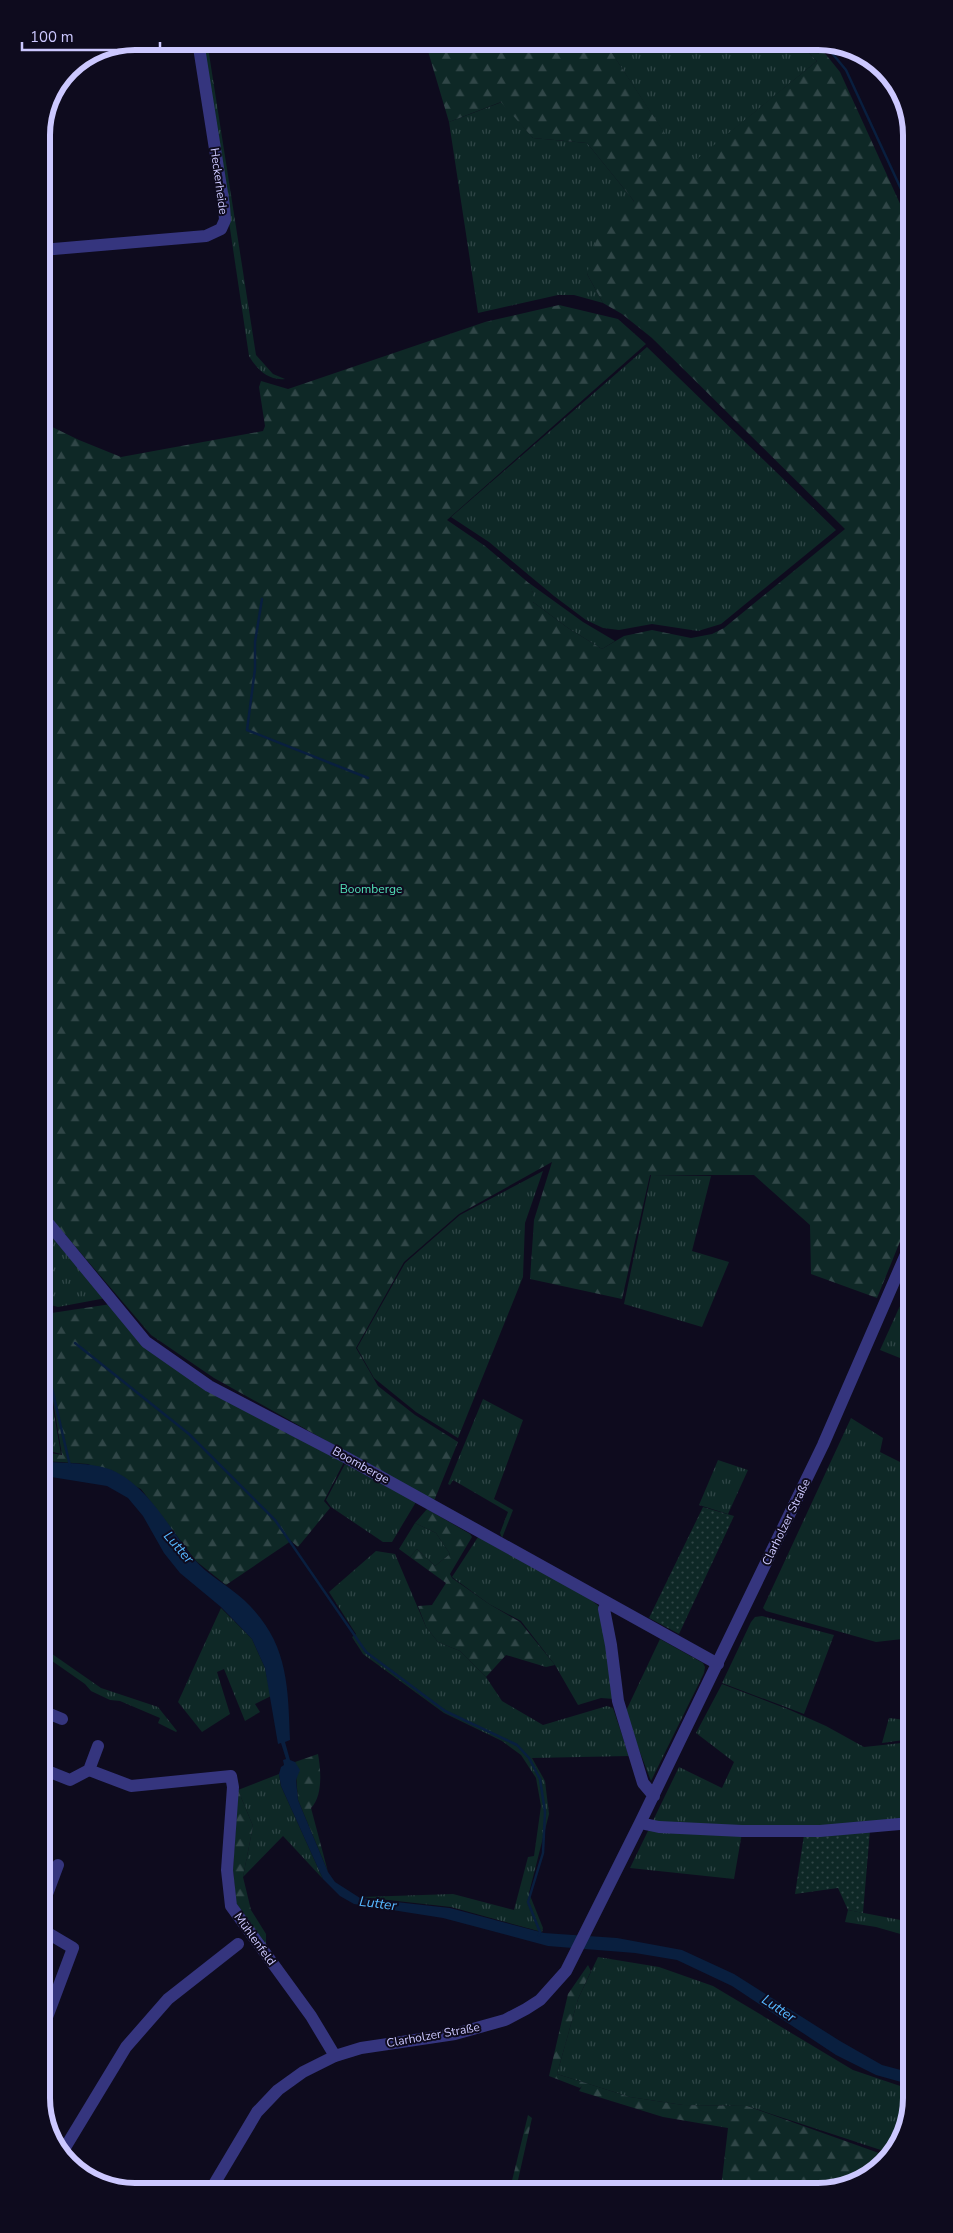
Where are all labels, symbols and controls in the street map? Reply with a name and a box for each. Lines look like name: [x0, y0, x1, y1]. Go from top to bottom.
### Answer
scale bar: [22, 20, 160, 52]
text: 100 m: [30, 27, 74, 47]
street label: Heckerheide: [206, 147, 232, 215]
park label: Boomberge: [340, 881, 402, 897]
street label: Boomberge: [330, 1443, 392, 1487]
street label: Clarholzer Straße: [758, 1476, 814, 1568]
water label: Lutter: [159, 1527, 199, 1568]
water label: Lutter: [358, 1892, 399, 1915]
street label: Mühlenfeld: [231, 1910, 279, 1968]
water label: Lutter: [758, 1990, 800, 2027]
street label: Clarholzer Straße: [385, 2019, 481, 2051]

